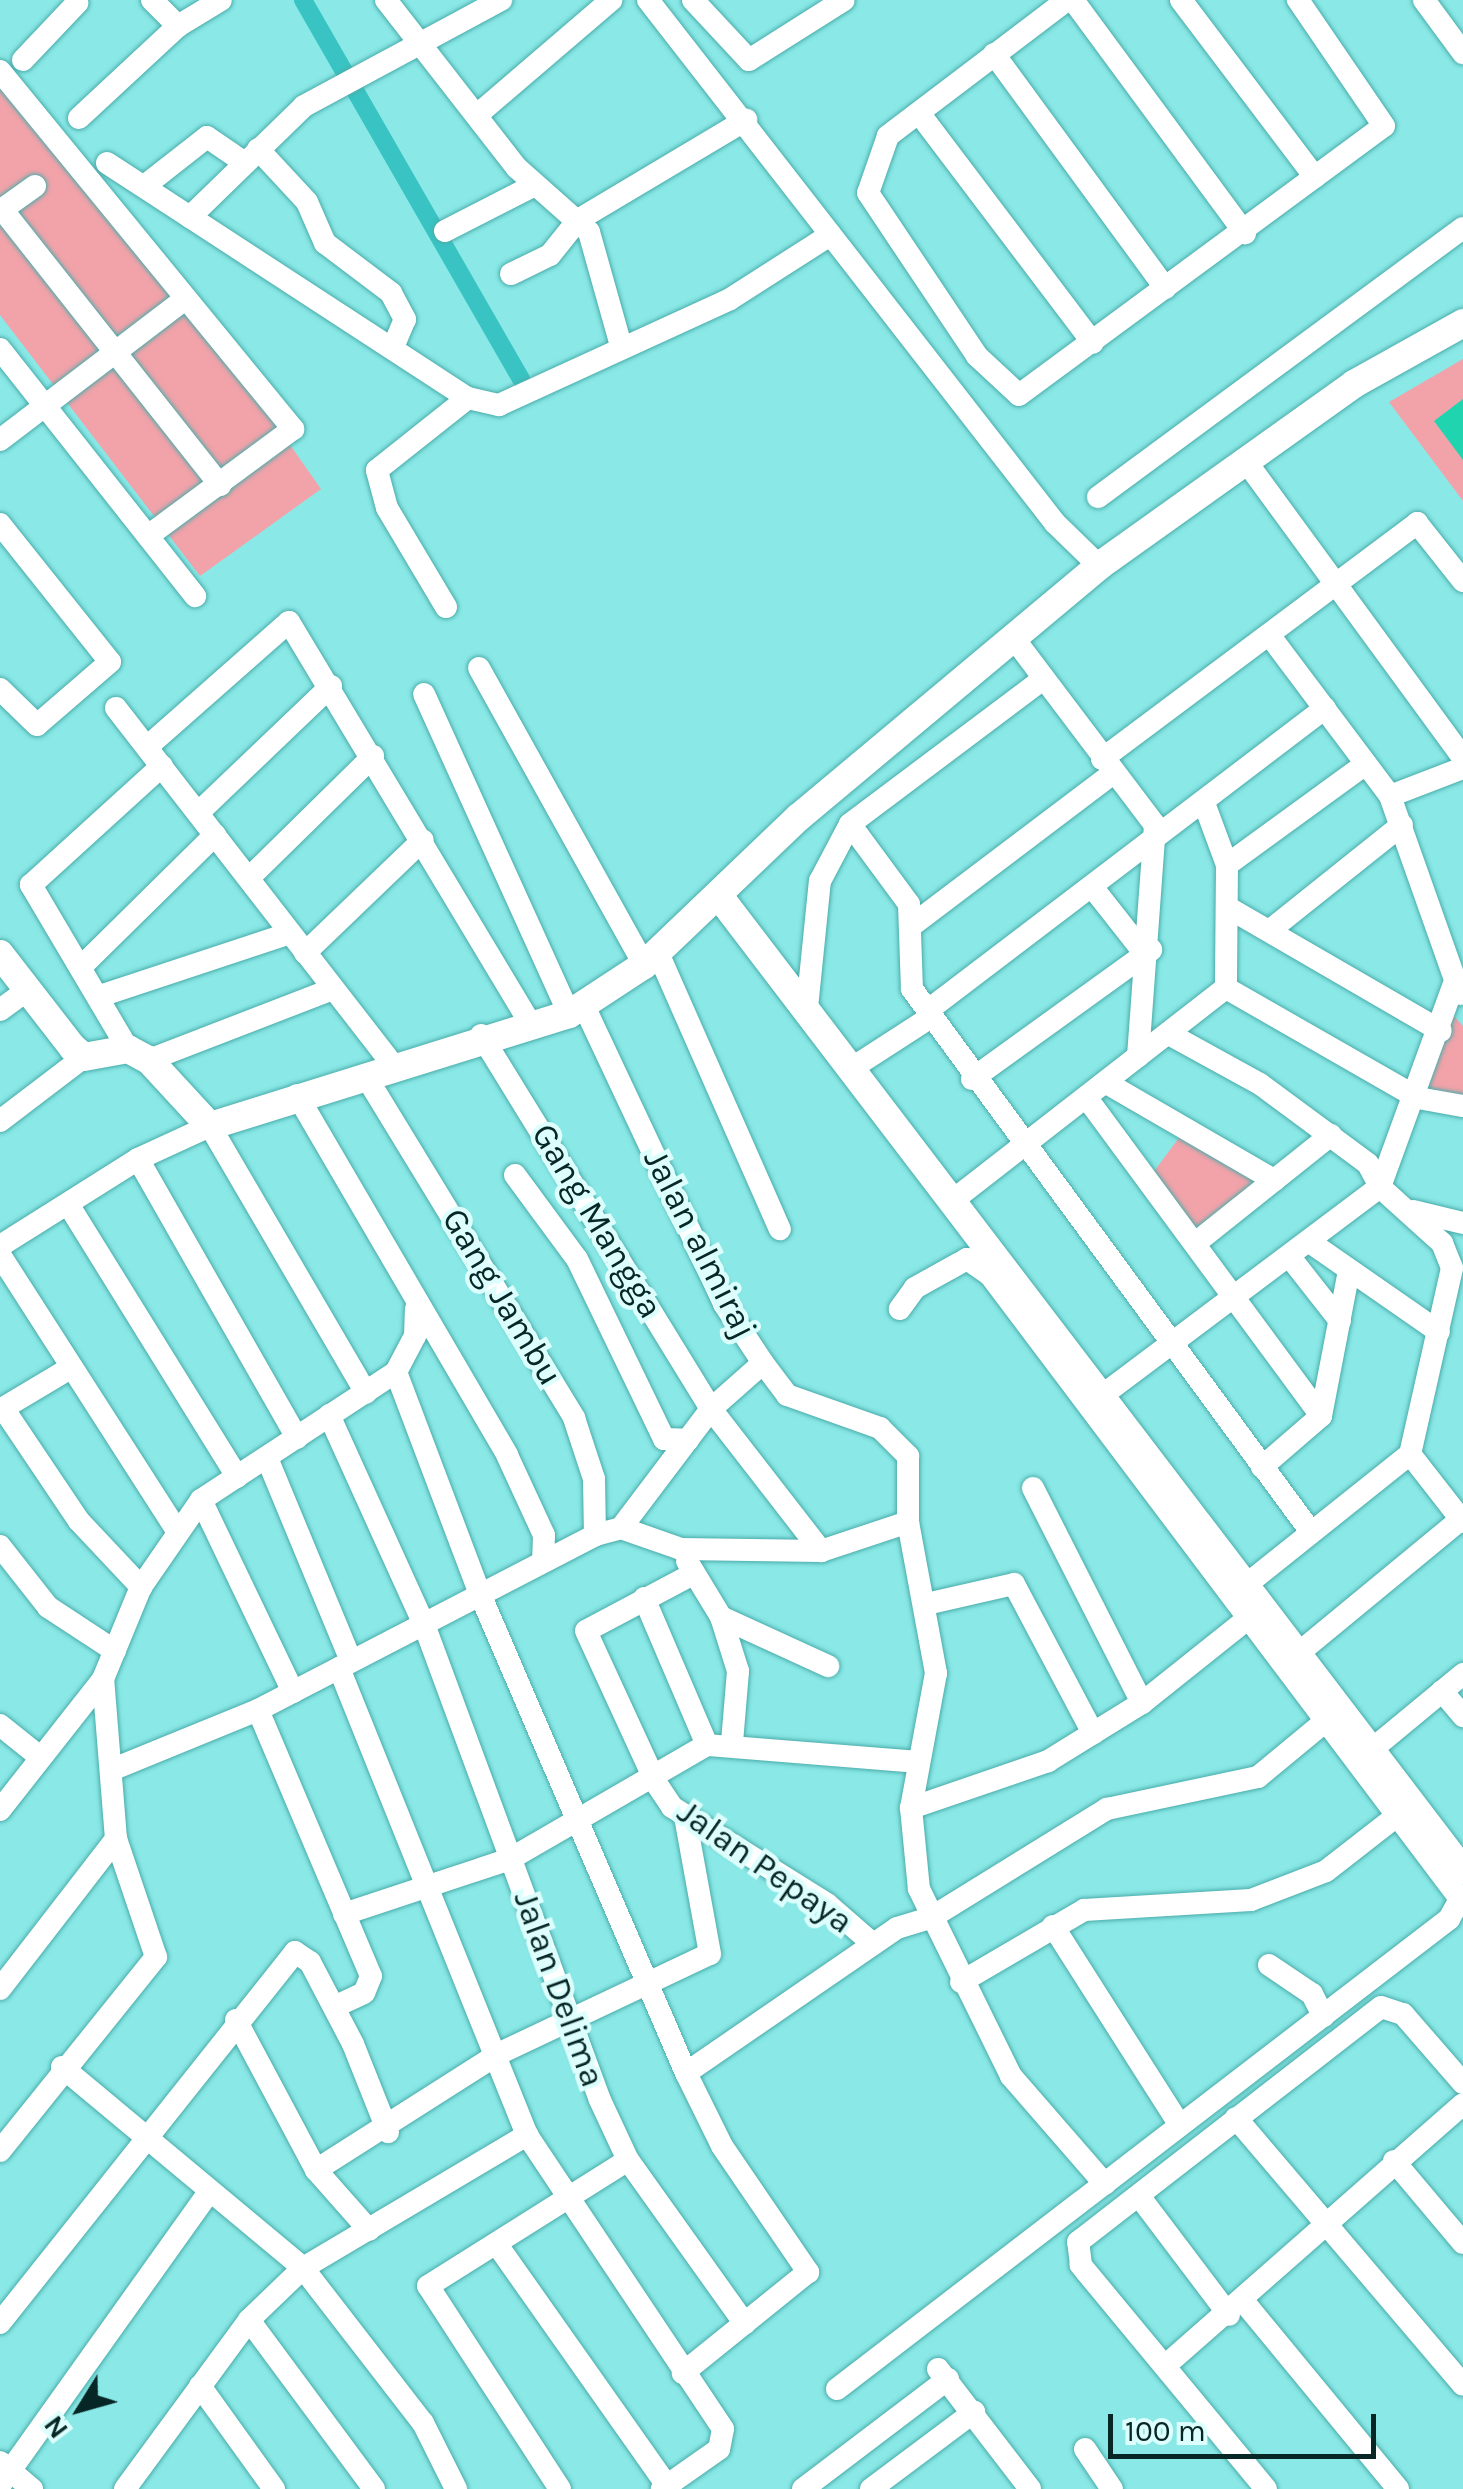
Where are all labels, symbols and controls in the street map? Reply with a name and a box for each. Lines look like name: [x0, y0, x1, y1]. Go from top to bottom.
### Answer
street label: Gang Mangga: [522, 1116, 672, 1326]
street label: Jalan almiraj: [634, 1142, 766, 1346]
street label: Gang Jambu: [433, 1201, 571, 1393]
street label: Jalan Pepaya: [669, 1791, 861, 1943]
street label: Jalan Delima: [504, 1885, 614, 2093]
north arrow: [30, 2359, 130, 2459]
scale bar: [1113, 2394, 1380, 2456]
text: N: [36, 2409, 75, 2445]
text: 100 m: [1125, 2413, 1206, 2449]

